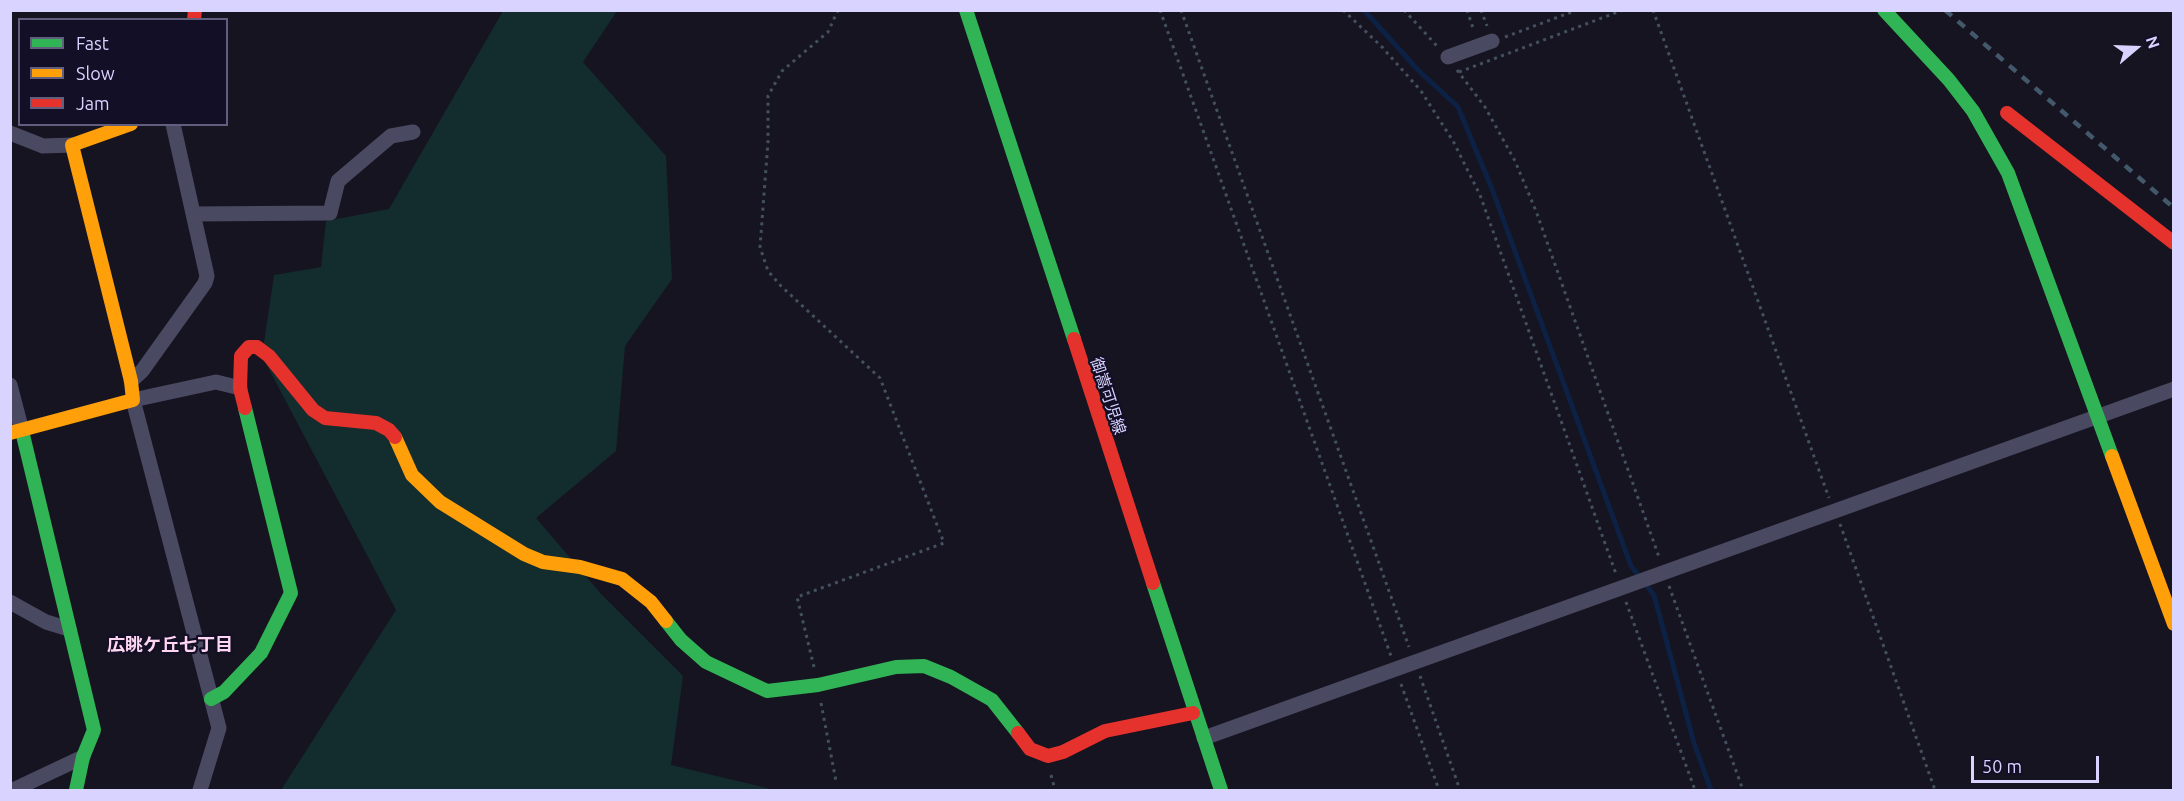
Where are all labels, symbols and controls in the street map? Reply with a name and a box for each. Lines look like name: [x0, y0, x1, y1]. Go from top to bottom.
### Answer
legend: [18, 18, 228, 126]
north arrow: [2106, 18, 2166, 78]
text: Fast: [76, 33, 109, 53]
text: N: [2143, 34, 2163, 51]
text: Slow: [76, 63, 115, 83]
text: Jam: [76, 93, 110, 113]
street label: 御嵩可児線: [1087, 355, 1129, 437]
district label: 広眺ケ丘七丁目: [107, 634, 233, 656]
scale bar: [1974, 744, 2102, 782]
text: 50 m: [1982, 756, 2022, 776]

